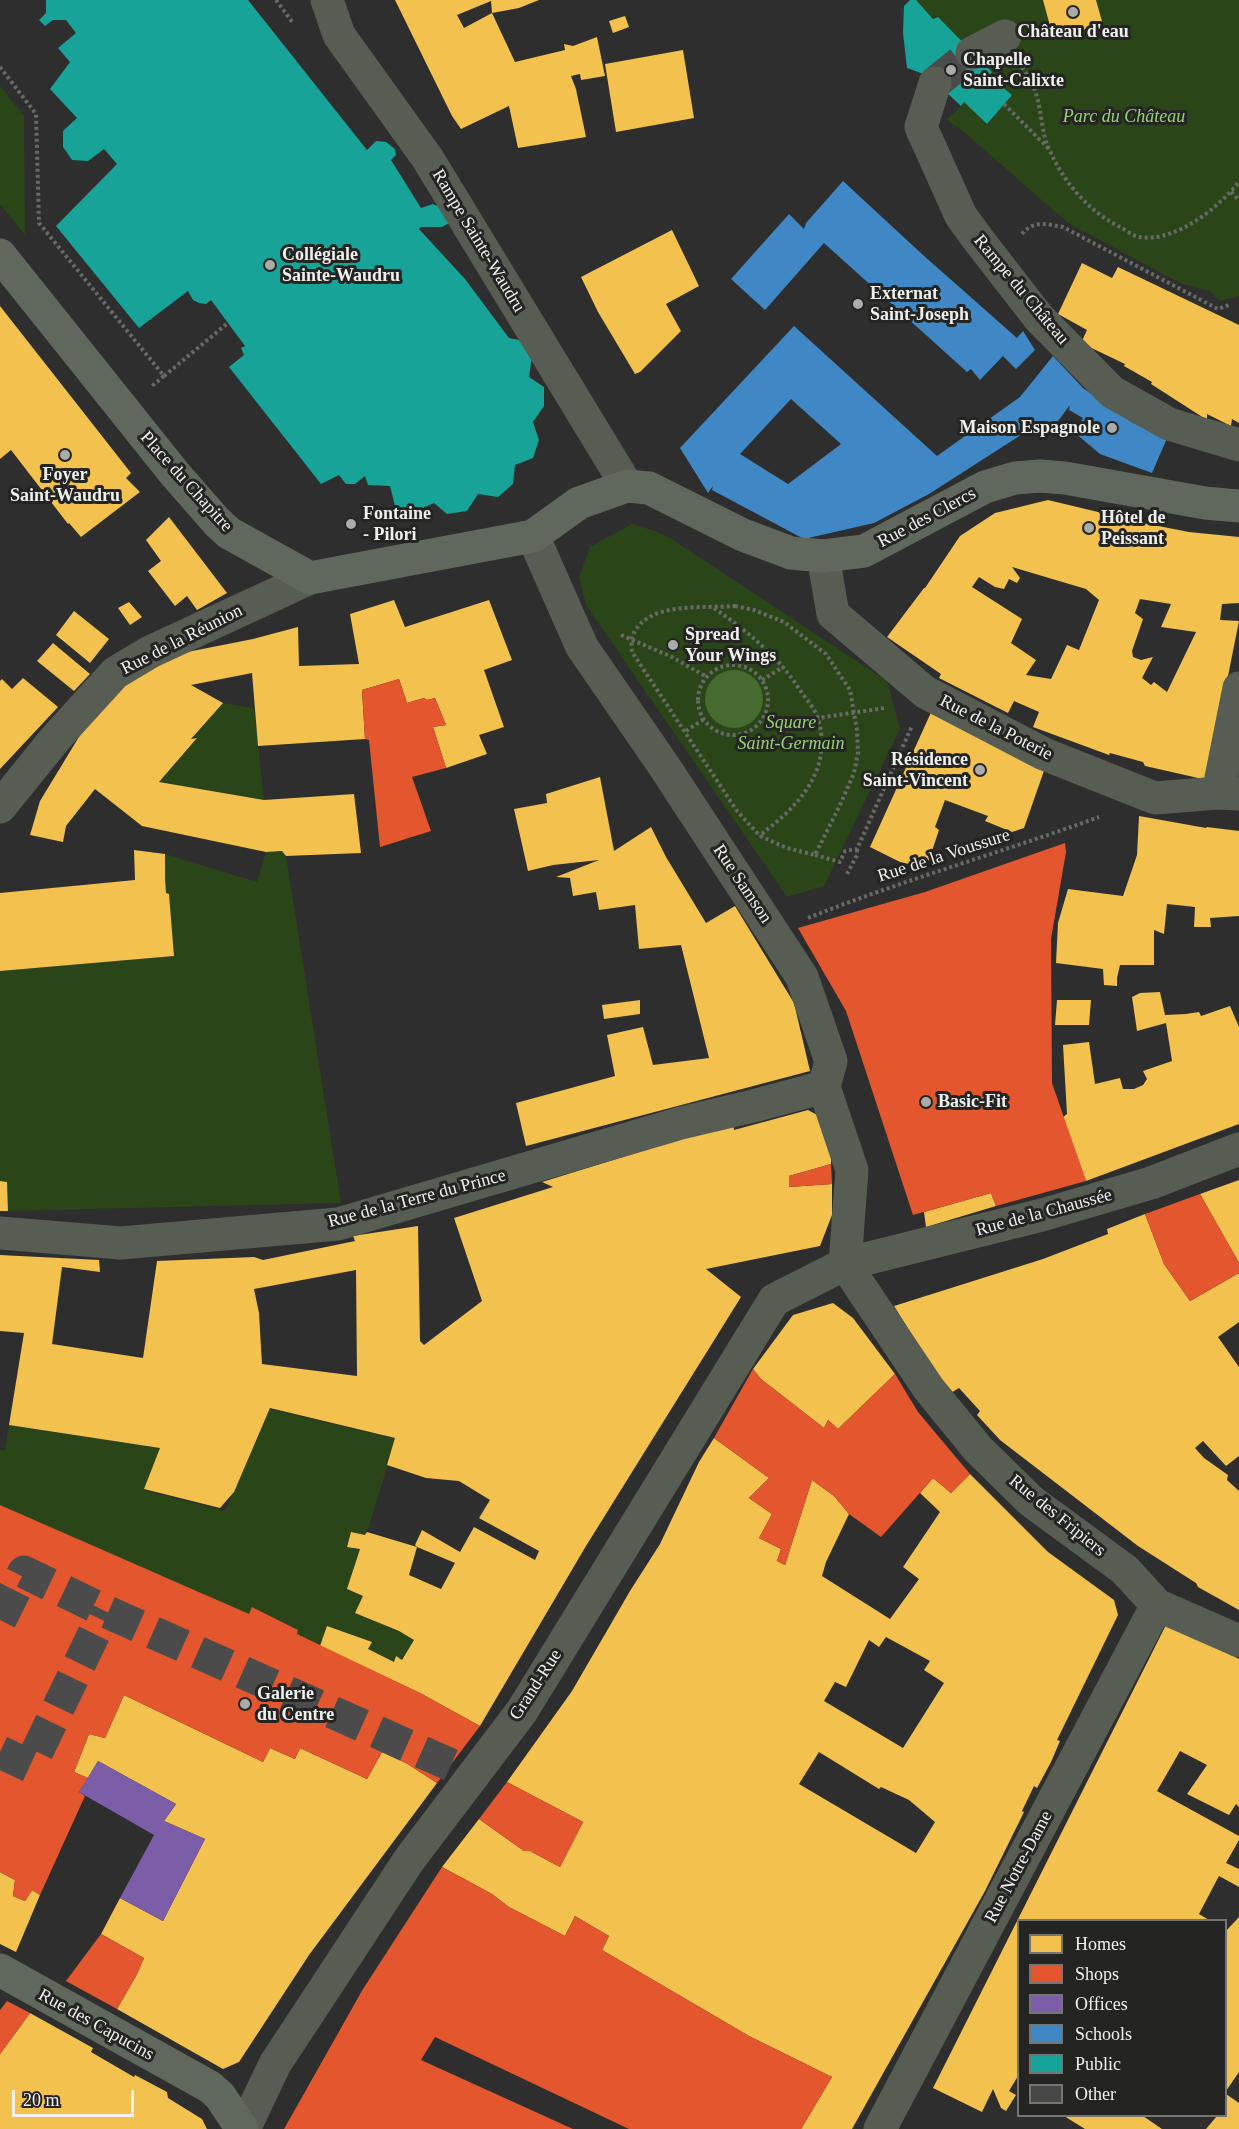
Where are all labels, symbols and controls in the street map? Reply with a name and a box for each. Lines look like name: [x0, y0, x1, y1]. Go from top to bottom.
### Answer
marker: Château d'eau: [1066, 5, 1080, 19]
place label: Château d'eau: [1017, 21, 1129, 43]
place label: Chapelle Saint-Calixte: [963, 49, 1064, 92]
marker: Chapelle Saint-Calixte: [944, 63, 958, 77]
park label: Parc du Château: [1063, 106, 1185, 128]
street label: Rampe Sainte-Waudru: [427, 166, 529, 316]
street label: Rampe du Château: [969, 231, 1073, 349]
place label: Collégiale Sainte-Waudru: [282, 244, 400, 286]
marker: Collégiale Sainte-Waudru: [263, 258, 277, 272]
place label: Externat Saint-Joseph: [870, 283, 969, 326]
marker: Externat Saint-Joseph: [851, 297, 865, 311]
place label: Maison Espagnole: [959, 417, 1100, 439]
marker: Maison Espagnole: [1105, 421, 1119, 435]
street label: Place du Chapitre: [135, 427, 237, 537]
marker: Foyer Saint-Waudru: [58, 448, 72, 462]
place label: Foyer Saint-Waudru: [10, 464, 120, 506]
street label: Rue des Clercs: [874, 483, 980, 553]
place label: Fontaine - Pilori: [363, 503, 431, 546]
place label: Hôtel de Peissant: [1101, 507, 1165, 550]
marker: Fontaine - Pilori: [344, 517, 358, 531]
marker: Hôtel de Peissant: [1082, 521, 1096, 535]
street label: Rue de la Réunion: [118, 600, 246, 680]
place label: Spread Your Wings: [685, 624, 776, 666]
marker: Spread Your Wings: [666, 638, 680, 652]
street label: Rue de la Poterie: [936, 690, 1056, 766]
park label: Square Saint-Germain: [738, 712, 844, 754]
place label: Résidence Saint-Vincent: [863, 749, 968, 792]
marker: Résidence Saint-Vincent: [973, 763, 987, 777]
street label: Rue de la Voussure: [875, 824, 1013, 888]
street label: Rue Samson: [708, 840, 776, 928]
place label: Basic-Fit: [938, 1091, 1007, 1113]
marker: Basic-Fit: [919, 1095, 933, 1109]
street label: Rue de la Terre du Prince: [326, 1165, 508, 1233]
street label: Rue de la Chaussée: [973, 1184, 1115, 1242]
street label: Rue des Fripiers: [1004, 1470, 1110, 1562]
street label: Grand-Rue: [505, 1646, 567, 1724]
place label: Galerie du Centre: [257, 1683, 334, 1726]
marker: Galerie du Centre: [238, 1697, 252, 1711]
street label: Rue Notre-Dame: [980, 1807, 1058, 1927]
legend: [1017, 1919, 1227, 2117]
text: Homes: [1075, 1934, 1126, 1954]
text: Shops: [1075, 1964, 1119, 1984]
street label: Rue des Capucins: [34, 1984, 158, 2066]
text: Offices: [1075, 1994, 1128, 2014]
text: Schools: [1075, 2024, 1132, 2044]
text: Public: [1075, 2054, 1121, 2074]
scale bar: [15, 2078, 136, 2116]
text: Other: [1075, 2084, 1116, 2104]
text: 20 m: [23, 2090, 60, 2110]

